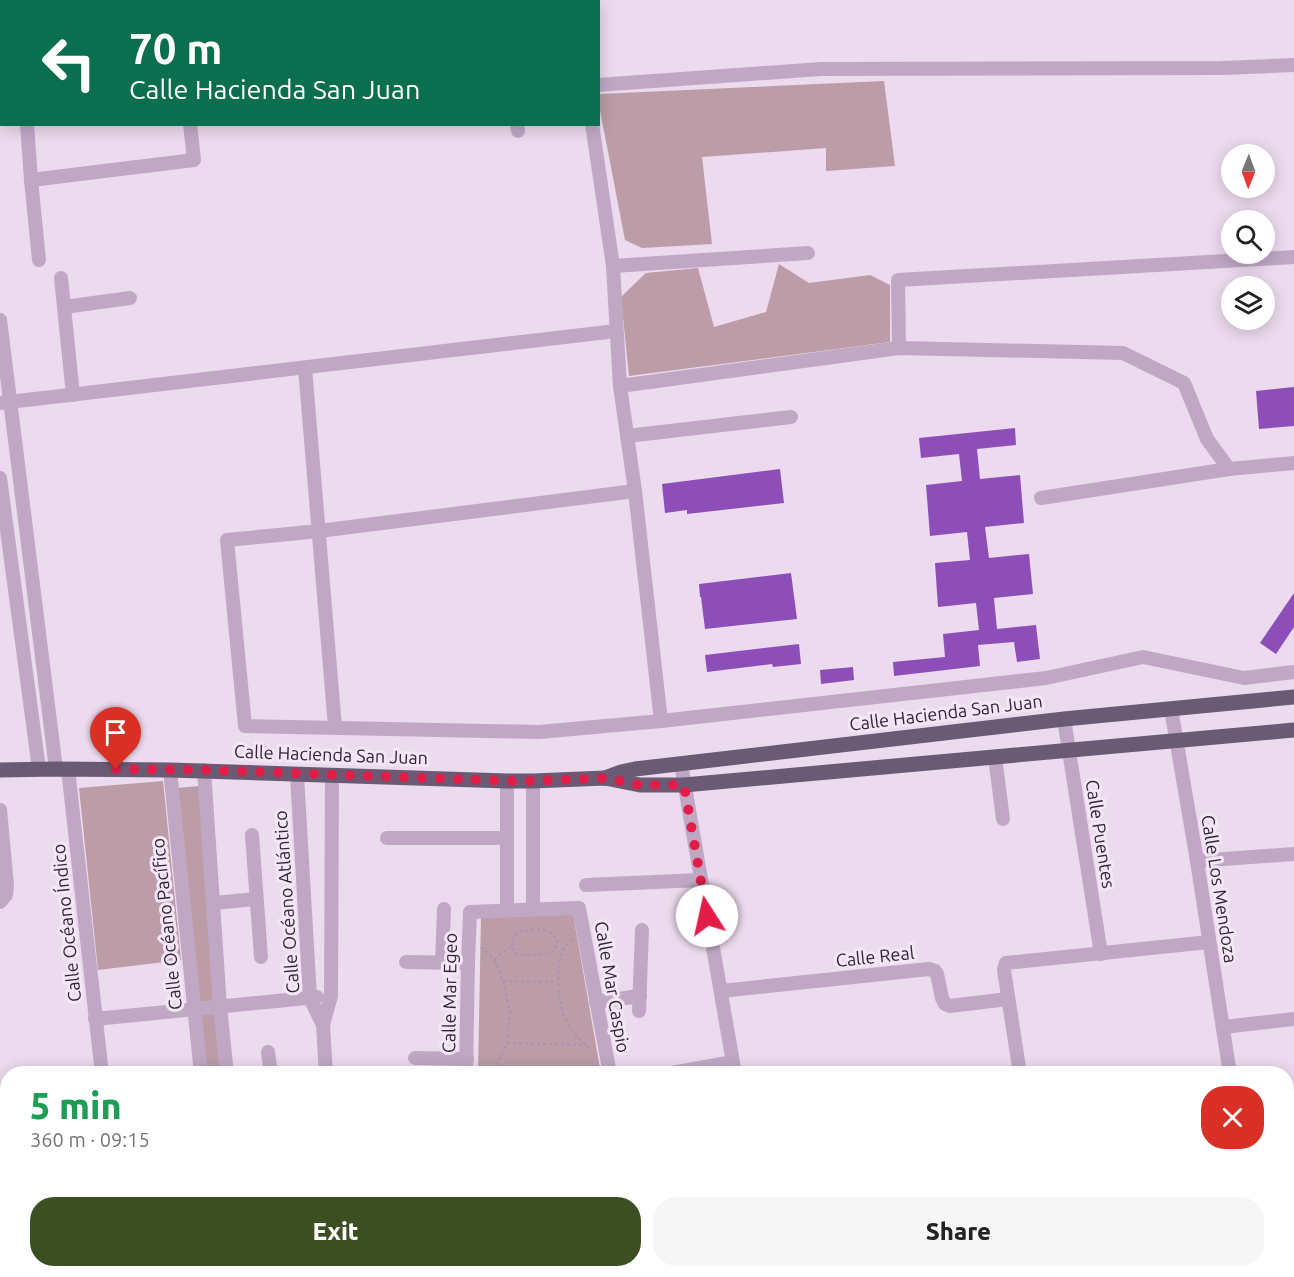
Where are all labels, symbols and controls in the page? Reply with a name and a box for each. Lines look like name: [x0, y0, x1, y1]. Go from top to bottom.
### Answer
icon: left: [30, 24, 108, 102]
text: 70 m: [129, 25, 223, 72]
text: Calle Hacienda San Juan: [129, 74, 420, 104]
north arrow: [1221, 144, 1275, 198]
map controls: [1221, 144, 1275, 330]
button: search: [1221, 210, 1275, 264]
button: layers: [1221, 276, 1275, 330]
street label: Calle Hacienda San Juan: [848, 690, 1043, 734]
pin: [90, 707, 141, 769]
icon: arrive: [99, 716, 132, 749]
street label: Calle Hacienda San Juan: [234, 741, 428, 767]
street label: Calle Puentes: [1083, 778, 1119, 890]
street label: Calle Océano Atlántico: [270, 810, 302, 994]
street label: Calle Los Mendoza: [1198, 813, 1242, 964]
street label: Calle Océano Pacífico: [147, 837, 185, 1011]
street label: Calle Océano Índico: [47, 843, 84, 1003]
position arrow: [675, 884, 739, 948]
street label: Calle Mar Caspio: [592, 920, 634, 1054]
street label: Calle Mar Egeo: [438, 933, 460, 1053]
street label: Calle Real: [835, 942, 915, 970]
text: 5 min: [30, 1085, 122, 1126]
button: close: [1201, 1086, 1264, 1149]
text: 360 m · 09:15: [30, 1128, 150, 1151]
button: Exit: [30, 1197, 641, 1266]
button: Share: [653, 1197, 1264, 1266]

